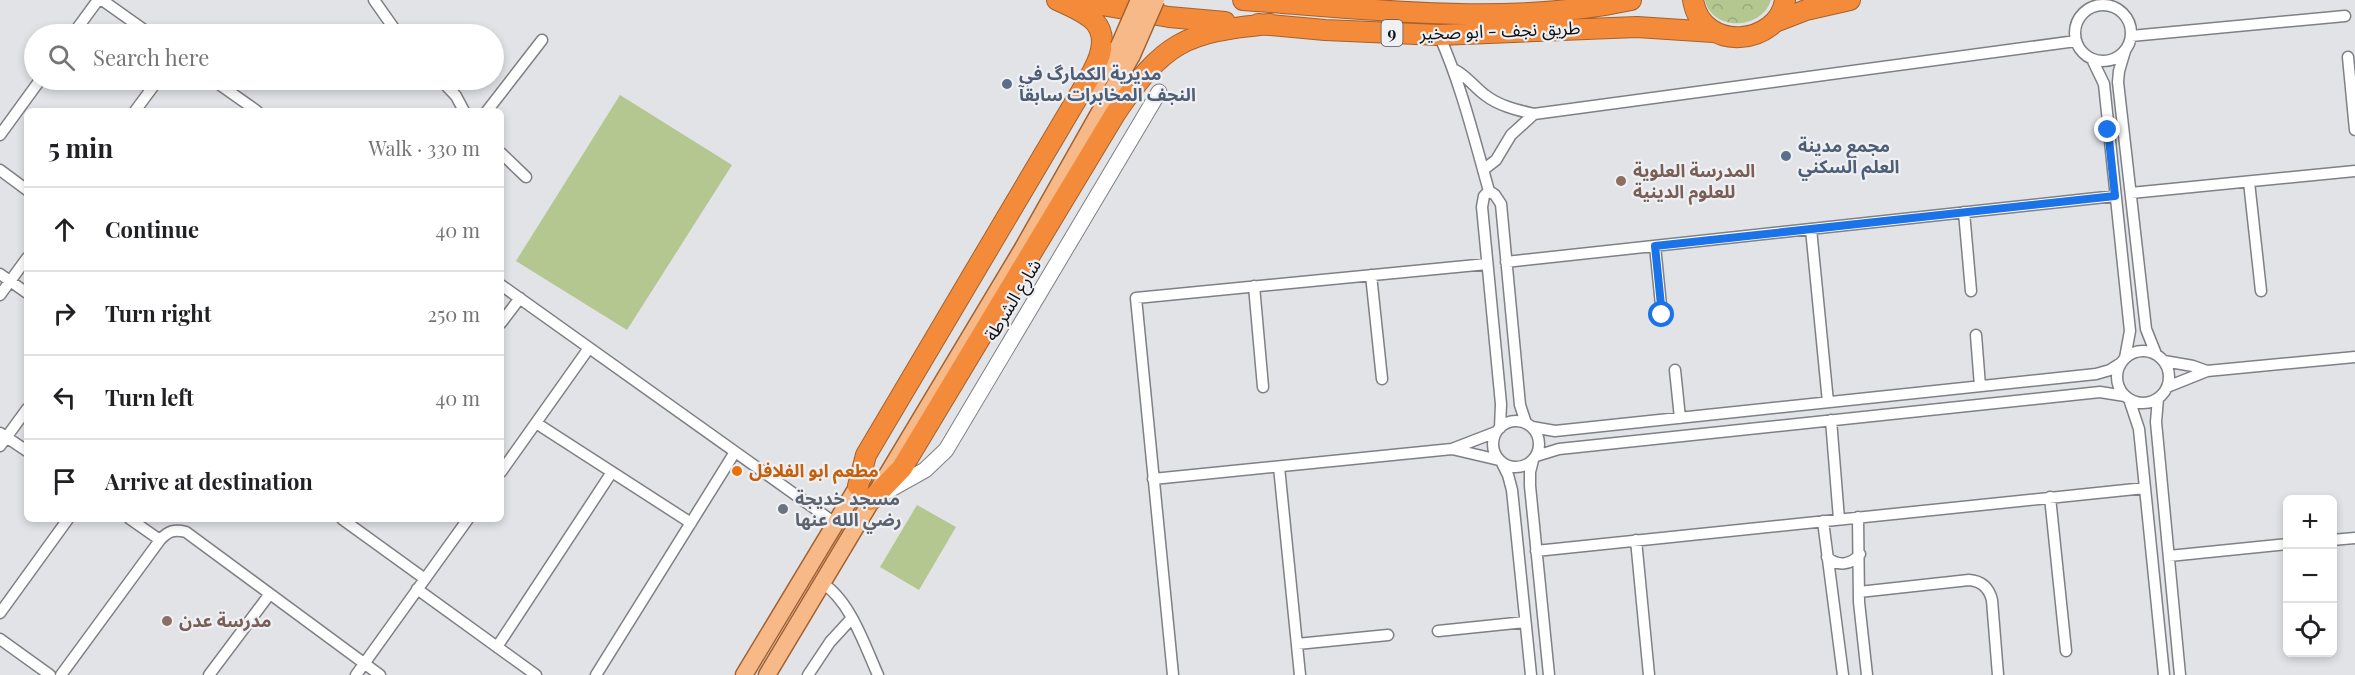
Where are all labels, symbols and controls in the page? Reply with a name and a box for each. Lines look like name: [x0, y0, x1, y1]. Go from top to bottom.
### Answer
street label: طريق نجف - ابو صخير: [1418, 15, 1581, 45]
road number: 9: [1382, 20, 1402, 46]
search box: [24, 24, 504, 90]
icon: search: [45, 41, 78, 74]
text: Search here: [93, 42, 209, 72]
place label: مديرية الكمارگ في النجف المخابرات سابقآ: [1018, 61, 1196, 106]
marker: مديرية الكمارگ في النجف المخابرات سابقآ: [1000, 77, 1014, 91]
route end: [2094, 116, 2120, 142]
text: 5 min: [48, 130, 113, 165]
place label: مجمع مدينة العلم السكني: [1798, 133, 1900, 181]
text: Walk · 330 m: [368, 134, 480, 161]
marker: مجمع مدينة العلم السكني: [1779, 149, 1793, 163]
place label: المدرسة العلوية للعلوم الدينية: [1633, 158, 1755, 205]
marker: المدرسة العلوية للعلوم الدينية: [1614, 174, 1628, 188]
icon: ahead: [48, 213, 81, 246]
text: Continue: [105, 214, 199, 244]
text: 40 m: [435, 216, 480, 243]
street label: شارع الشرطة: [978, 254, 1049, 346]
icon: right: [48, 297, 81, 330]
text: Turn right: [105, 298, 211, 328]
text: 250 m: [427, 300, 480, 327]
route start: [1648, 301, 1674, 327]
icon: left: [48, 381, 81, 414]
text: Turn left: [105, 382, 194, 412]
text: 40 m: [435, 384, 480, 411]
place label: مطعم ابو الفلافل: [749, 458, 879, 484]
marker: مطعم ابو الفلافل: [730, 464, 744, 478]
icon: arrive: [48, 465, 81, 498]
text: Arrive at destination: [105, 466, 313, 496]
place label: مسجد خديجة رضي الله عنها: [795, 486, 902, 534]
map controls: [2283, 495, 2337, 657]
button: +: [2283, 495, 2337, 549]
marker: مسجد خديجة رضي الله عنها: [776, 502, 790, 516]
button: −: [2283, 549, 2337, 603]
button: locate: [2283, 603, 2337, 657]
place label: مدرسة عدن: [179, 608, 272, 632]
marker: مدرسة عدن: [160, 614, 174, 628]

